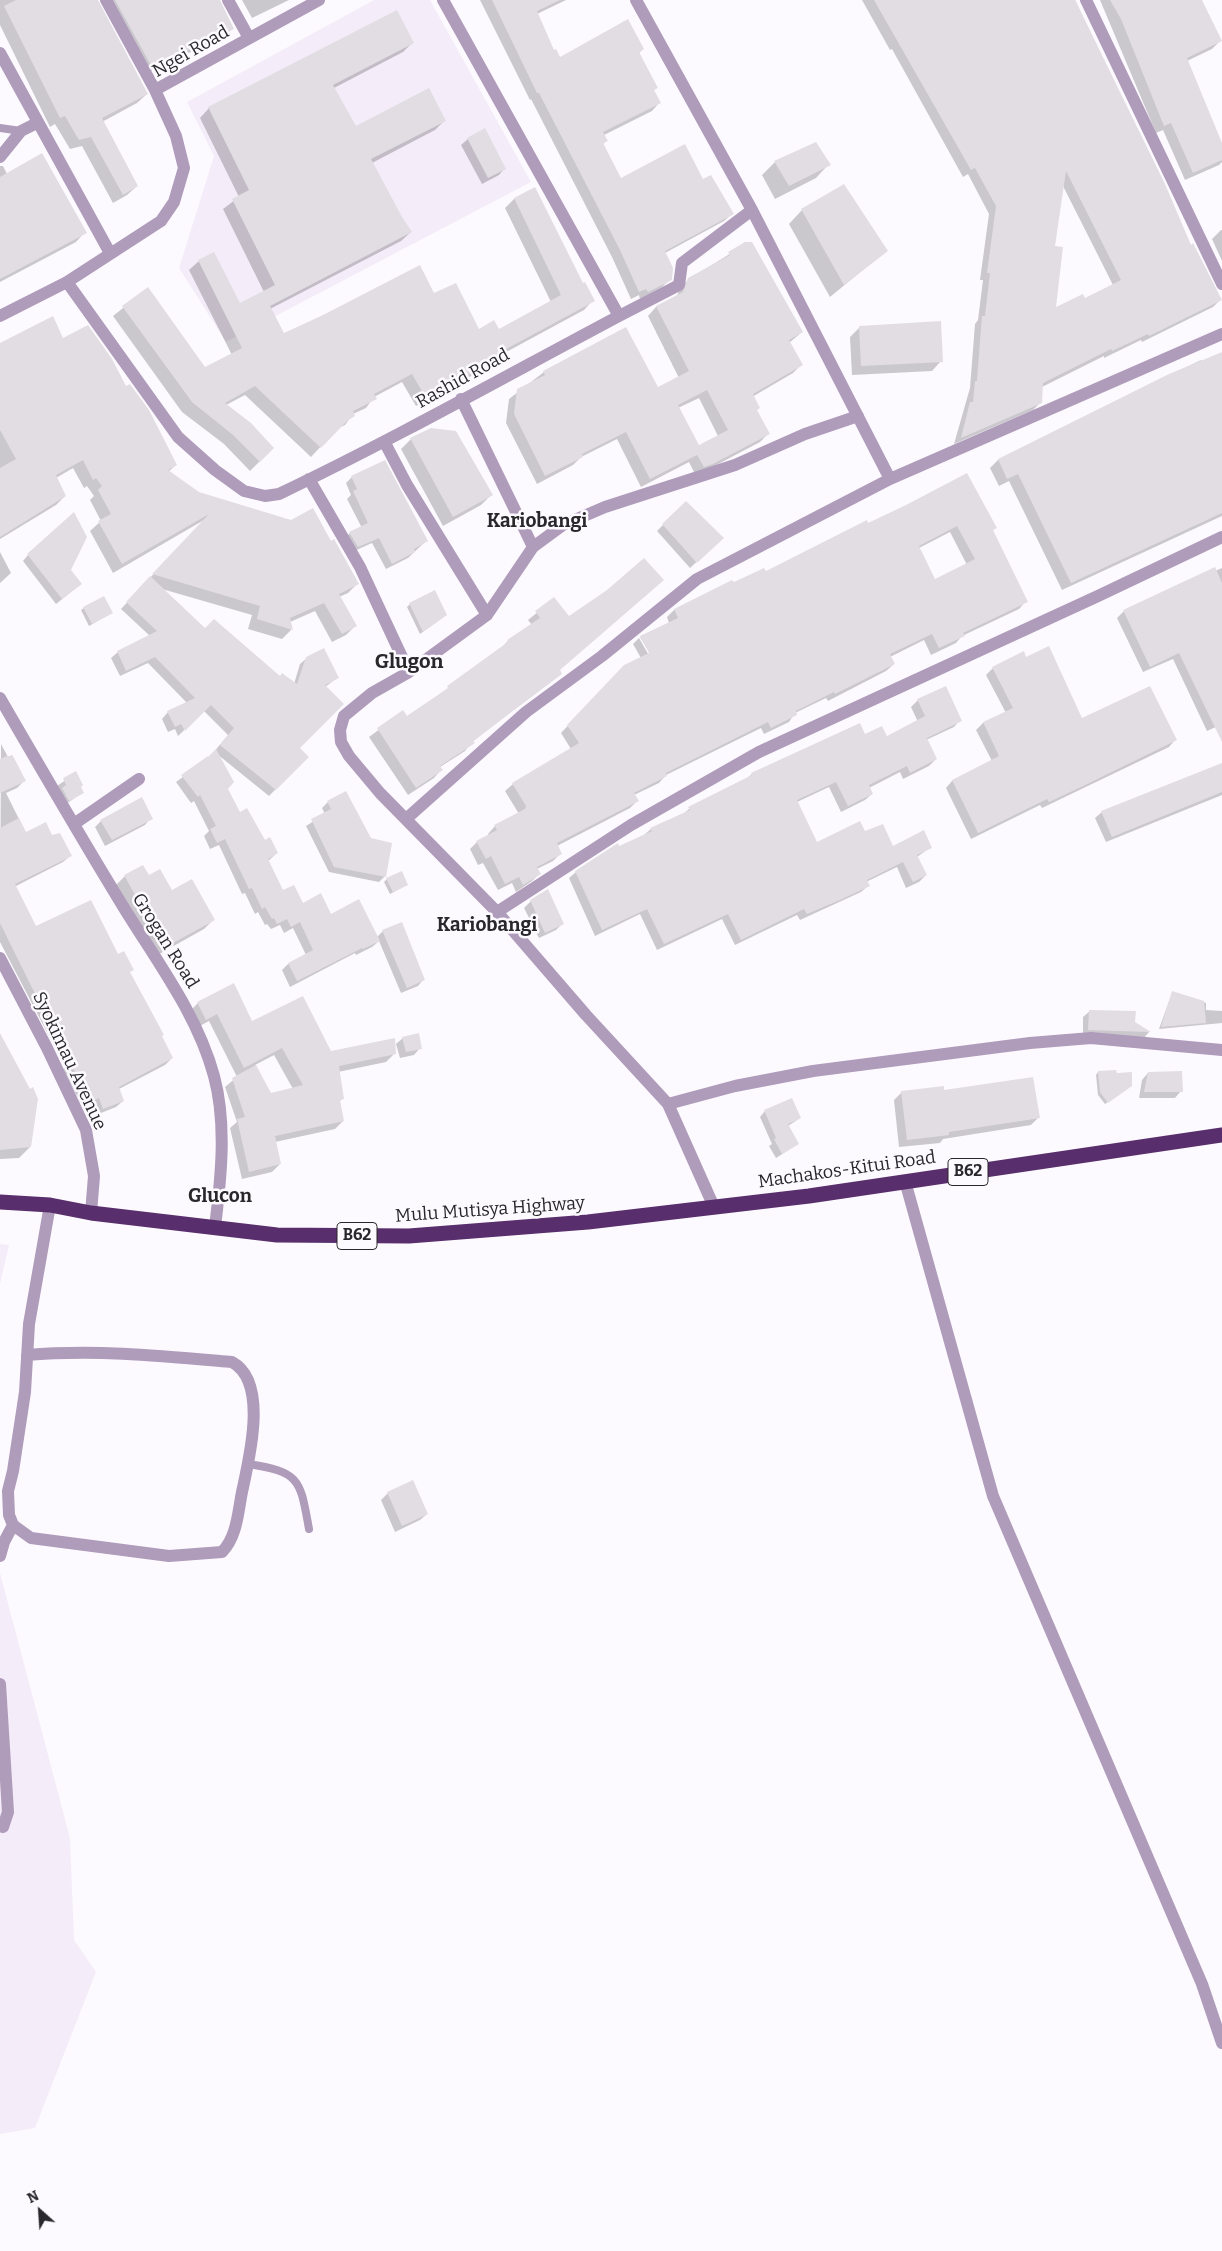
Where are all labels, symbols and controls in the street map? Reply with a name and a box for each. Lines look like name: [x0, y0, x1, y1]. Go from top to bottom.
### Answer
street label: Ngei Road: [149, 21, 233, 83]
street label: Rashid Road: [413, 345, 513, 413]
district label: Kariobangi: [487, 511, 587, 533]
district label: Glugon: [375, 650, 443, 674]
street label: Grogan Road: [127, 889, 203, 993]
district label: Kariobangi: [437, 915, 537, 937]
street label: Syokimau Avenue: [28, 988, 110, 1134]
street label: Machakos-Kitui Road: [757, 1147, 937, 1193]
road number: B62: [948, 1158, 988, 1186]
district label: Glucon: [188, 1186, 252, 1208]
street label: Mulu Mutisya Highway: [394, 1193, 586, 1227]
road number: B62: [337, 1222, 377, 1250]
north arrow: [15, 2186, 65, 2236]
text: N: [25, 2187, 42, 2207]

